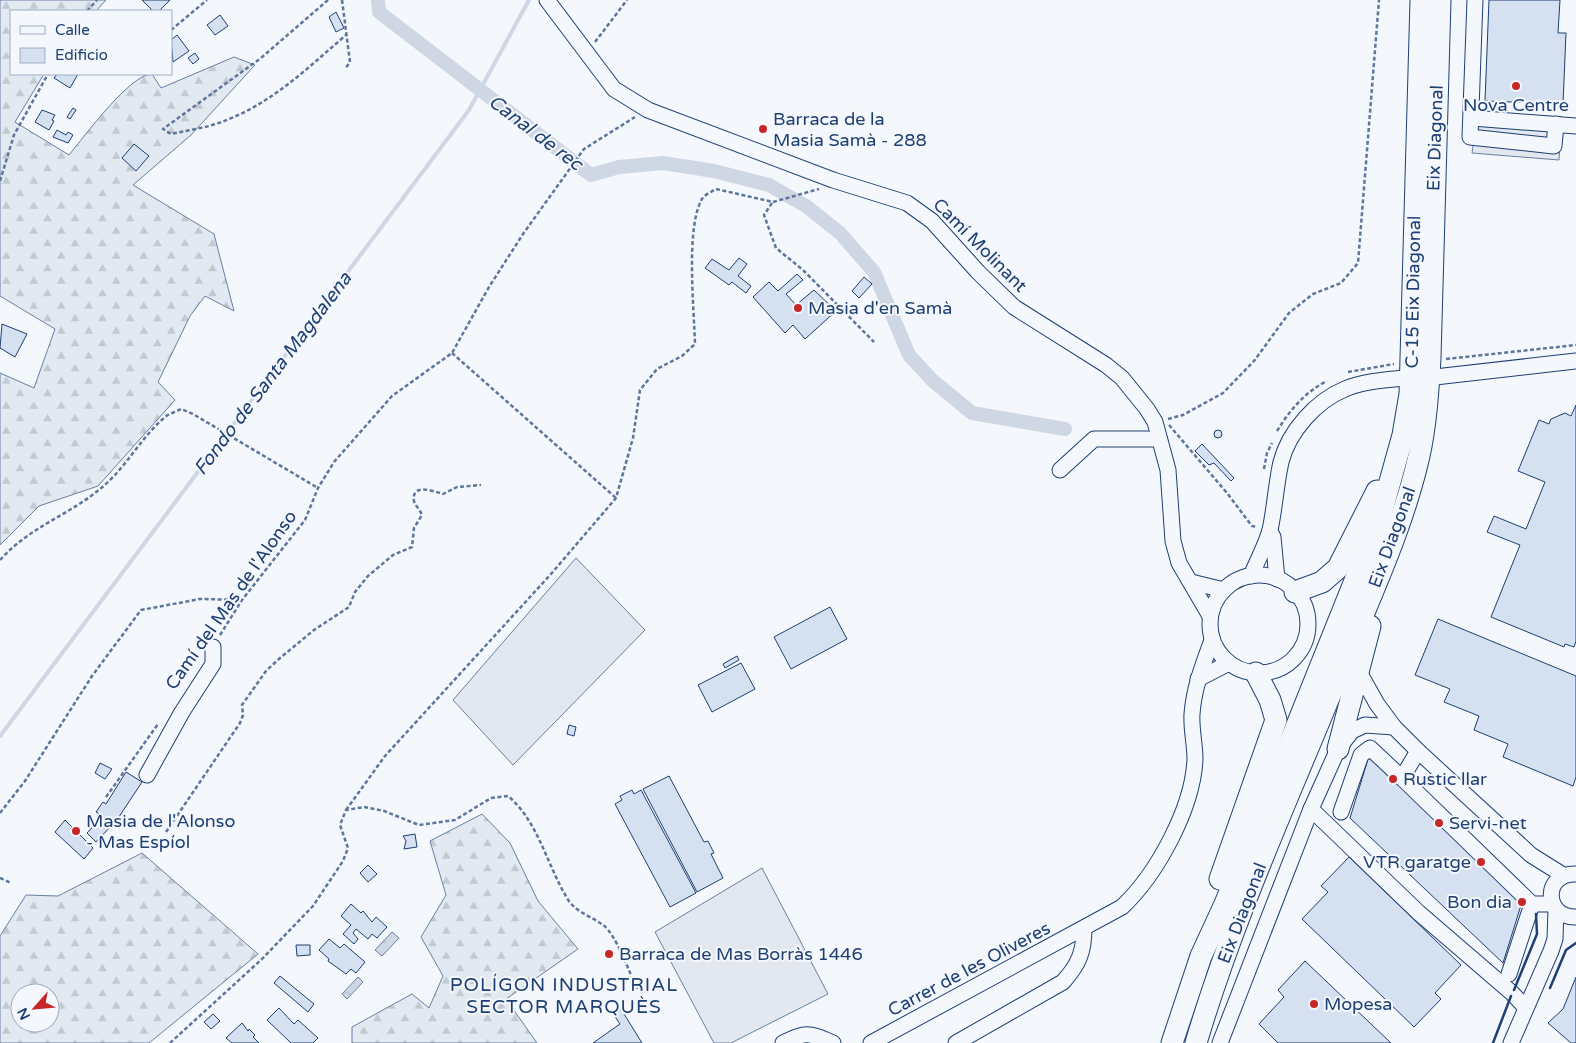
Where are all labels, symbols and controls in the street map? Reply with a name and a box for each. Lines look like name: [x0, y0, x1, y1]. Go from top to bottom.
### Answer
legend: [10, 10, 172, 75]
text: Calle: [55, 21, 90, 39]
text: Edificio: [55, 46, 108, 64]
marker: Nova Centre: [1510, 80, 1522, 92]
street label: Eix Diagonal: [1422, 85, 1448, 191]
water label: Canal de rec: [484, 91, 588, 176]
place label: Nova Centre: [1463, 94, 1569, 116]
place label: Barraca de la Masia Samà - 288: [773, 108, 927, 151]
marker: Barraca de la Masia Samà - 288: [757, 123, 769, 135]
street label: Camí Molinant: [928, 193, 1032, 297]
street label: C-15 Eix Diagonal: [1401, 215, 1425, 369]
water label: Fondo de Santa Magdalena: [189, 267, 357, 479]
place label: Masia d'en Samà: [808, 297, 952, 319]
marker: Masia d'en Samà: [792, 302, 804, 314]
street label: Eix Diagonal: [1364, 483, 1420, 591]
street label: Camí del Mas de l'Alonso: [161, 506, 301, 694]
place label: Rustic llar: [1403, 768, 1487, 790]
marker: Rustic llar: [1387, 773, 1399, 785]
place label: Masia de l'Alonso - Mas Espíol: [86, 810, 235, 853]
place label: Servi-net: [1449, 812, 1527, 834]
marker: Servi-net: [1433, 817, 1445, 829]
marker: Masia de l'Alonso - Mas Espíol: [70, 825, 82, 837]
place label: VTR garatge: [1363, 851, 1471, 873]
marker: VTR garatge: [1475, 856, 1487, 868]
street label: Eix Diagonal: [1213, 859, 1271, 967]
place label: Bon dia: [1447, 891, 1512, 913]
marker: Bon dia: [1516, 896, 1528, 908]
street label: Carrer de les Oliveres: [884, 917, 1054, 1021]
place label: Barraca de Mas Borràs 1446: [619, 943, 863, 965]
marker: Barraca de Mas Borràs 1446: [603, 948, 615, 960]
district label: POLÍGON INDUSTRIAL SECTOR MARQUÈS: [450, 973, 678, 1018]
north arrow: [10, 983, 60, 1033]
place label: Mopesa: [1324, 993, 1392, 1015]
marker: Mopesa: [1308, 998, 1320, 1010]
text: N: [14, 1005, 34, 1023]

